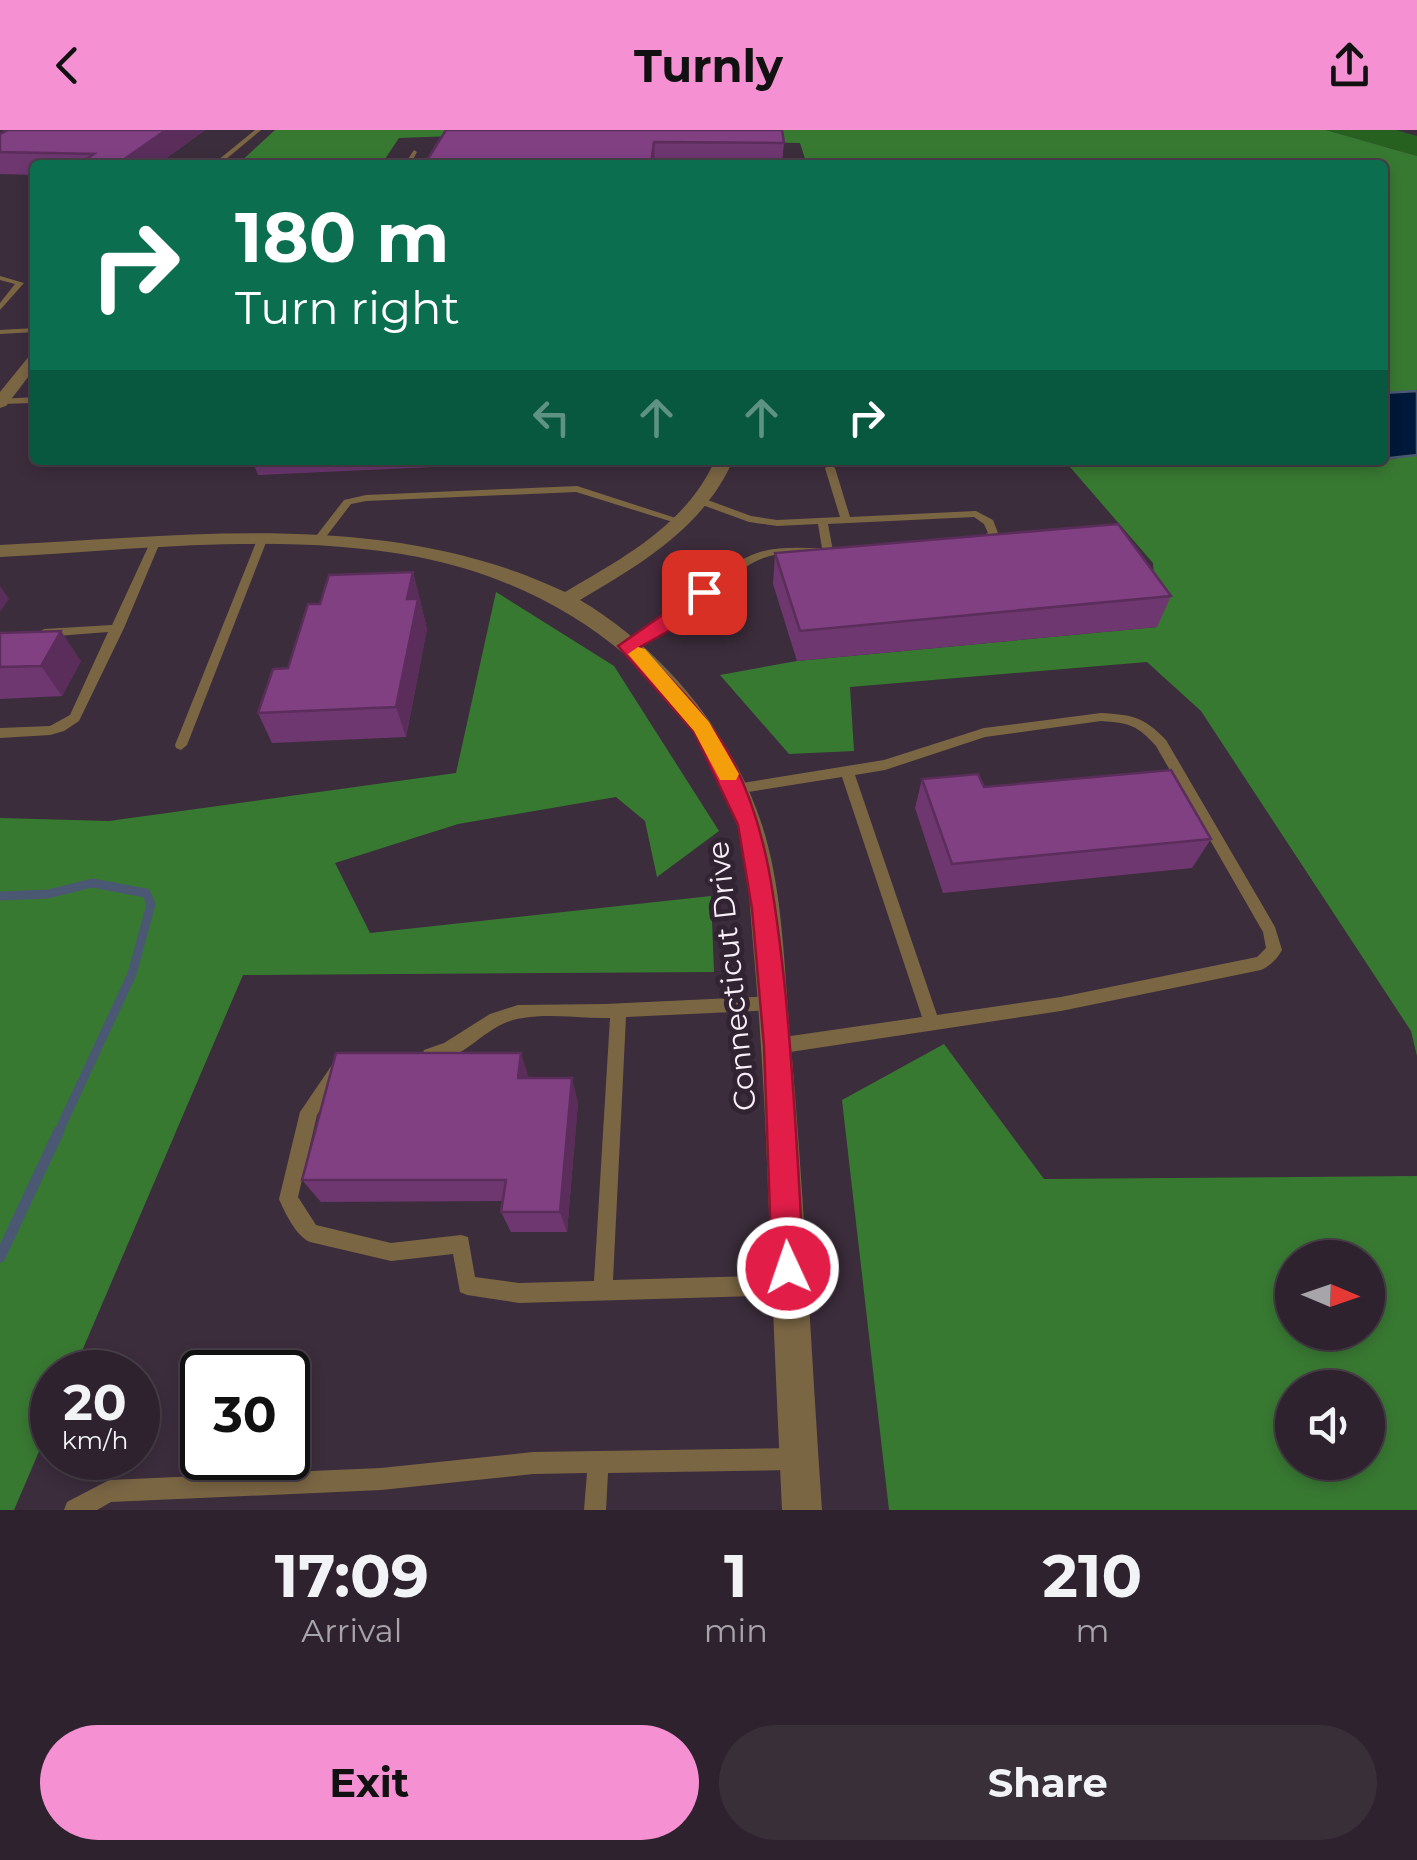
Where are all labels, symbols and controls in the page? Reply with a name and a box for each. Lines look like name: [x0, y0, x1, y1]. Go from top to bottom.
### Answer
icon: back: [40, 38, 95, 93]
text: Turnly: [634, 38, 783, 93]
icon: share: [1322, 38, 1377, 93]
text: 180 m: [235, 194, 449, 280]
icon: right: [70, 200, 200, 330]
text: Turn right: [235, 280, 460, 335]
icon: left: [524, 390, 579, 445]
icon: ahead: [629, 390, 684, 445]
icon: ahead: [734, 390, 789, 445]
icon: right: [839, 390, 894, 445]
pin: [662, 550, 747, 635]
icon: arrive: [677, 565, 732, 620]
street label: Connecticut Drive: [699, 839, 764, 1113]
position arrow: [736, 1216, 840, 1320]
north arrow: [1275, 1240, 1385, 1350]
map controls: [1275, 1240, 1385, 1480]
speed limit sign: 30: [180, 1350, 310, 1480]
button: sound: [1275, 1370, 1385, 1480]
text: 20: [63, 1372, 127, 1433]
text: km/h: [62, 1425, 128, 1455]
text: 17:09: [275, 1539, 429, 1612]
text: 1: [724, 1539, 748, 1612]
text: 210: [1043, 1539, 1142, 1612]
text: Arrival: [301, 1611, 402, 1650]
text: min: [704, 1611, 768, 1650]
text: m: [1075, 1611, 1109, 1650]
button: Exit: [40, 1725, 699, 1840]
button: Share: [719, 1725, 1377, 1840]

